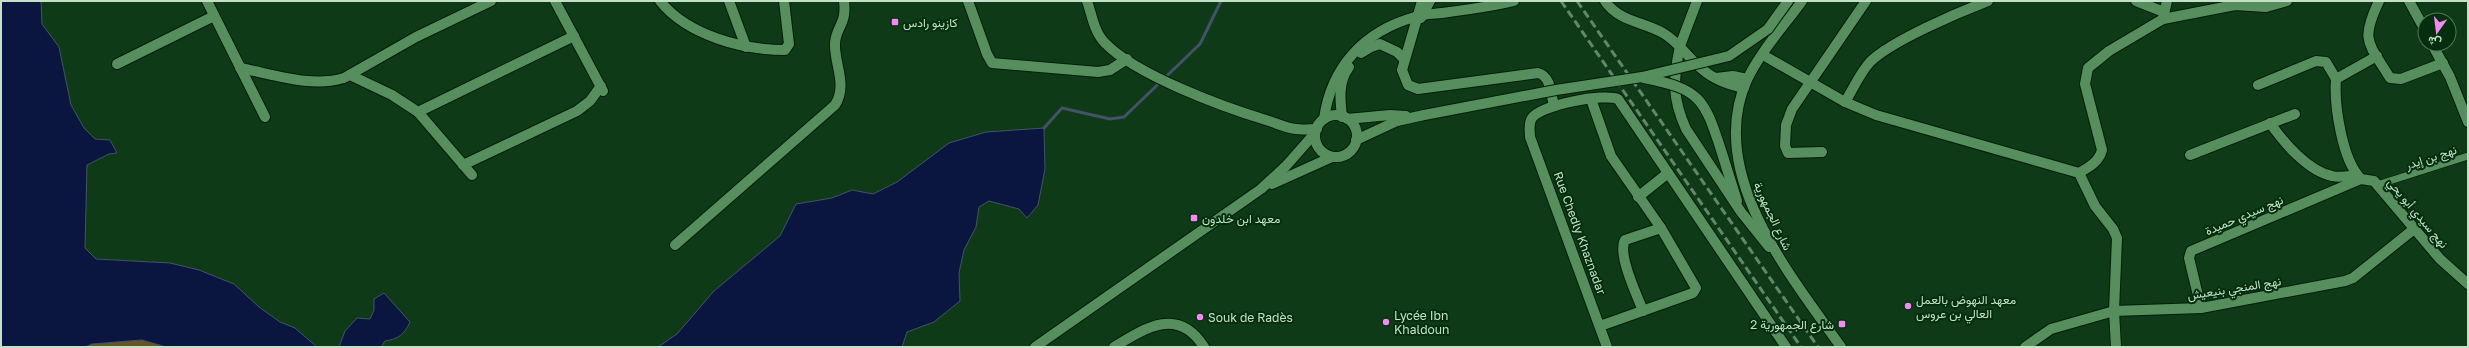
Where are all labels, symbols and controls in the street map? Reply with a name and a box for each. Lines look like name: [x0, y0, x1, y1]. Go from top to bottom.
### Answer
north arrow: [2417, 12, 2457, 52]
place label: كازينو رادس: [903, 15, 958, 31]
marker: كازينو رادس: [890, 17, 900, 27]
text: ش: [2426, 33, 2443, 50]
street label: نهج بن إيدر: [2403, 142, 2459, 175]
street label: Rue Chedly Khaznadar: [1551, 169, 1609, 297]
street label: نهج سيدي أبو يحي: [2382, 175, 2452, 253]
street label: شارع الجمهورية: [1749, 179, 1795, 253]
street label: نهج سيدي حميدة: [2203, 192, 2287, 241]
place label: معهد ابن خلدون: [1202, 211, 1280, 227]
marker: معهد ابن خلدون: [1189, 213, 1199, 223]
street label: نهج المنجي بنيعيش: [2186, 273, 2282, 306]
place label: معهد النهوض بالعمل العالي بن عروس: [1916, 292, 2016, 324]
marker: معهد النهوض بالعمل العالي بن عروس: [1903, 301, 1913, 311]
place label: Lycée Ibn Khaldoun: [1394, 308, 1449, 337]
place label: Souk de Radès: [1208, 310, 1293, 325]
marker: Souk de Radès: [1195, 312, 1205, 322]
marker: Lycée Ibn Khaldoun: [1381, 317, 1391, 327]
place label: شارع الجمهورية 2: [1750, 317, 1834, 334]
marker: شارع الجمهورية 2: [1837, 319, 1847, 329]

